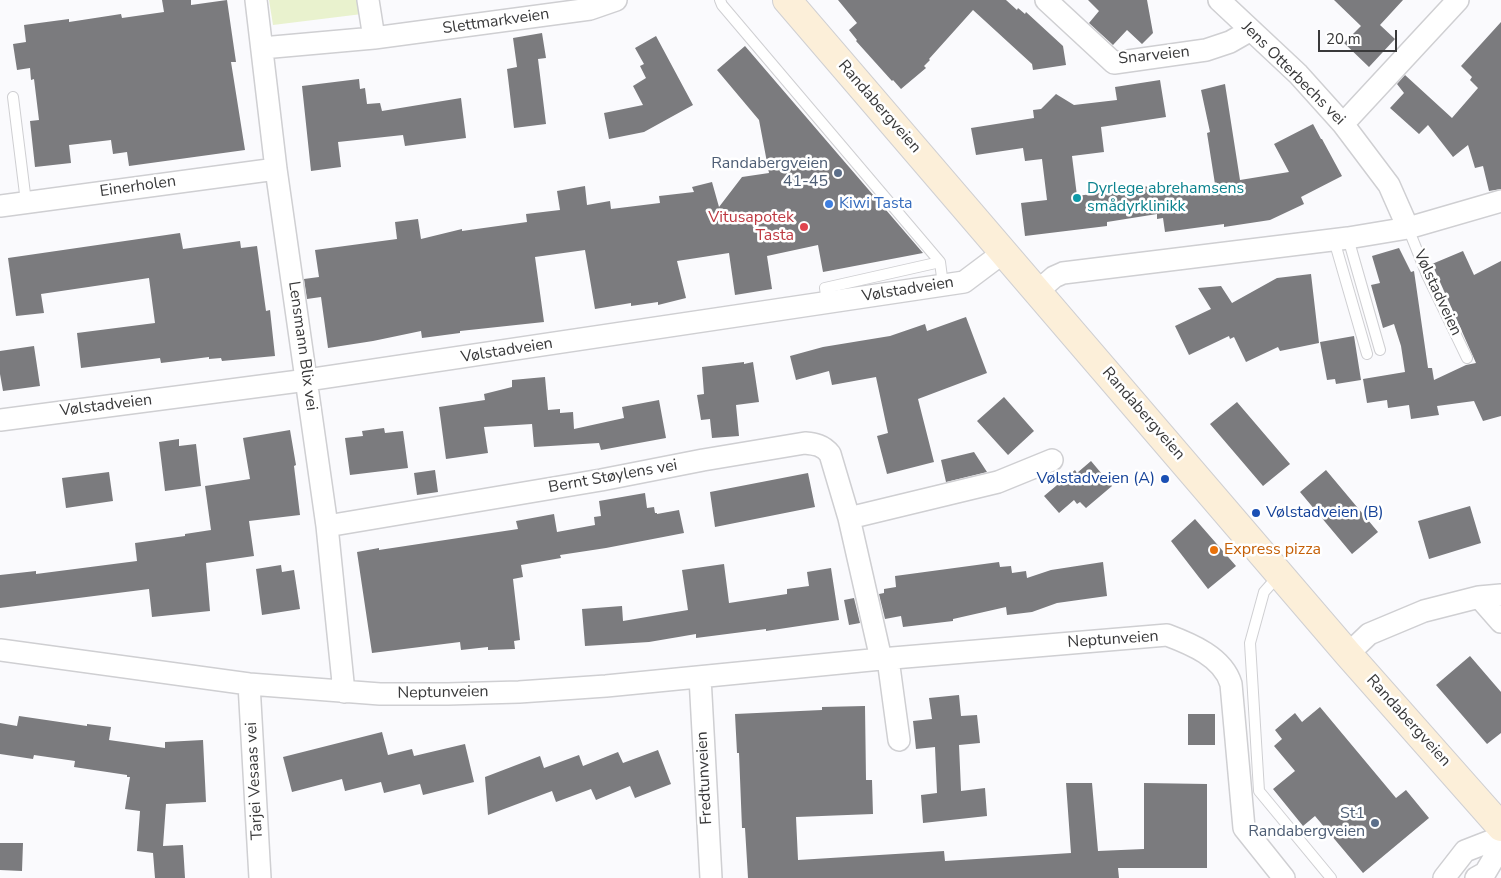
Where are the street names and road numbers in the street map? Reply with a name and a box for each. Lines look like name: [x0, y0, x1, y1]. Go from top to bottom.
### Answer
street label: Slettmarkveien: [441, 5, 551, 39]
street label: Jens Otterbechs vei: [1237, 18, 1349, 130]
street label: Snarveien: [1117, 43, 1191, 69]
street label: Randabergveien: [833, 57, 925, 157]
street label: Einerholen: [99, 172, 177, 202]
street label: Vølstadveien: [1409, 247, 1465, 339]
street label: Vølstadveien: [861, 273, 955, 307]
street label: Lensmann Blix vei: [283, 280, 321, 412]
street label: Vølstadveien: [460, 334, 554, 368]
street label: Randabergveien: [1097, 364, 1189, 464]
street label: Vølstadveien: [59, 391, 153, 421]
street label: Bernt Støylens vei: [547, 456, 679, 498]
street label: Neptunveien: [1067, 627, 1159, 653]
street label: Randabergveien: [1362, 671, 1454, 771]
street label: Neptunveien: [397, 683, 489, 703]
street label: Tarjei Vesaas vei: [242, 722, 268, 840]
street label: Fredtunveien: [693, 731, 717, 825]

